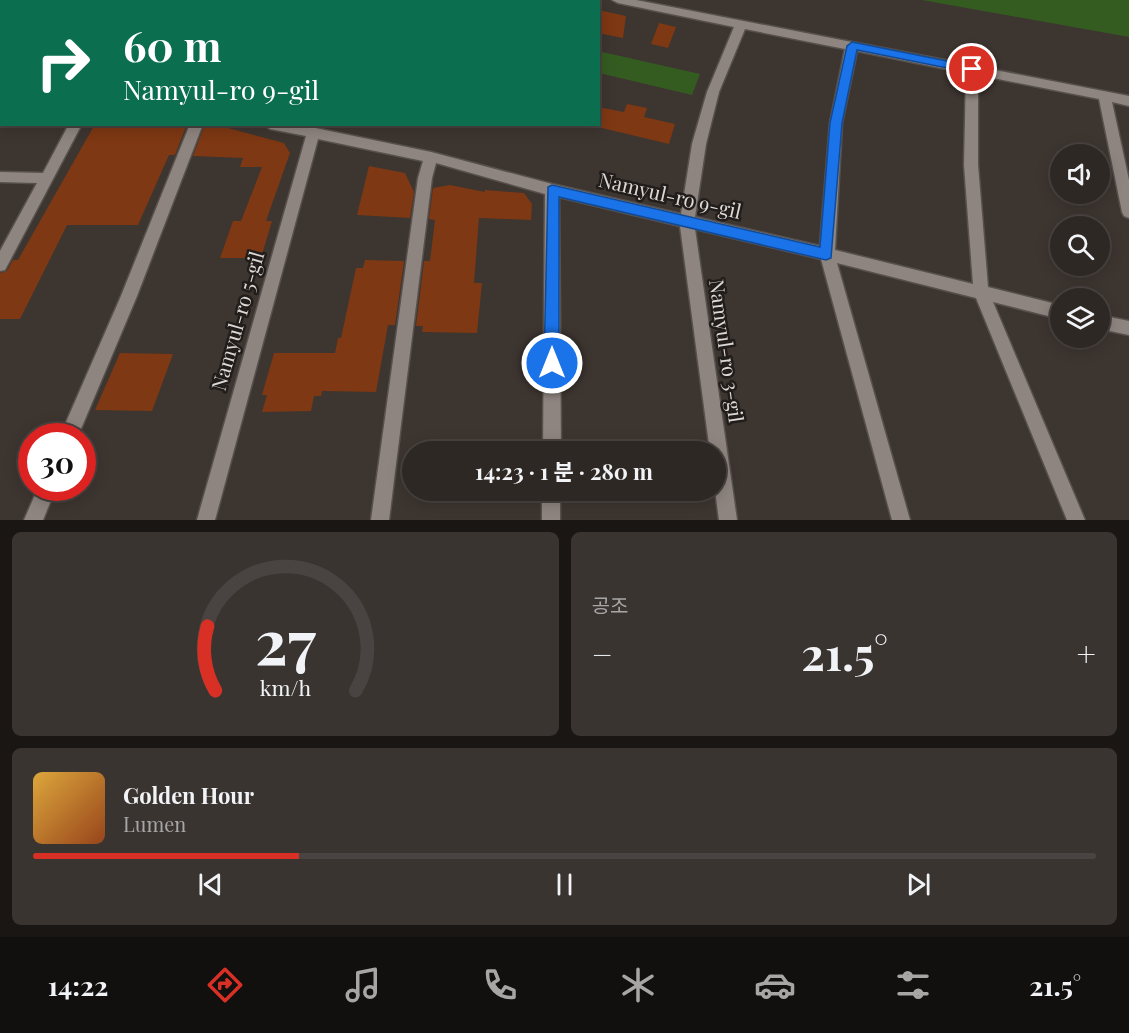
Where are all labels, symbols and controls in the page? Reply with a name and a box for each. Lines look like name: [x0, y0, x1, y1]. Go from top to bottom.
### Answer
text: 60 m: [123, 17, 221, 73]
icon: right: [24, 24, 102, 102]
pin: [946, 43, 997, 94]
icon: arrive: [955, 52, 988, 85]
text: Namyul-ro 9-gil: [123, 71, 319, 107]
map controls: [1050, 144, 1110, 348]
button: sound: [1050, 144, 1110, 204]
street label: Namyul-ro 9-gil: [596, 165, 744, 224]
button: search: [1050, 216, 1110, 276]
street label: Namyul-ro 5-gil: [204, 248, 269, 393]
street label: Namyul-ro 3-gil: [704, 277, 751, 424]
button: layers: [1050, 288, 1110, 348]
position arrow: [520, 331, 584, 395]
speed limit sign: 30: [18, 423, 96, 501]
text: 14:23 · 1 분 · 280 m: [475, 456, 653, 486]
text: 공조: [592, 591, 628, 618]
text: 27: [255, 597, 316, 681]
text: 21.5°: [801, 622, 888, 682]
text: −: [592, 631, 613, 675]
text: +: [1077, 631, 1096, 675]
text: km/h: [260, 673, 311, 701]
text: Golden Hour: [123, 780, 254, 810]
text: Lumen: [123, 810, 186, 837]
icon: previous: [194, 868, 227, 901]
icon: pause: [548, 868, 581, 901]
icon: next: [902, 868, 935, 901]
icon: directions: [204, 964, 246, 1006]
icon: music: [342, 964, 384, 1006]
icon: phone: [479, 964, 521, 1006]
icon: climate: [617, 964, 659, 1006]
icon: car: [754, 964, 796, 1006]
icon: filters: [892, 964, 934, 1006]
text: 14:22: [48, 967, 108, 1003]
text: 21.5°: [1029, 967, 1081, 1003]

